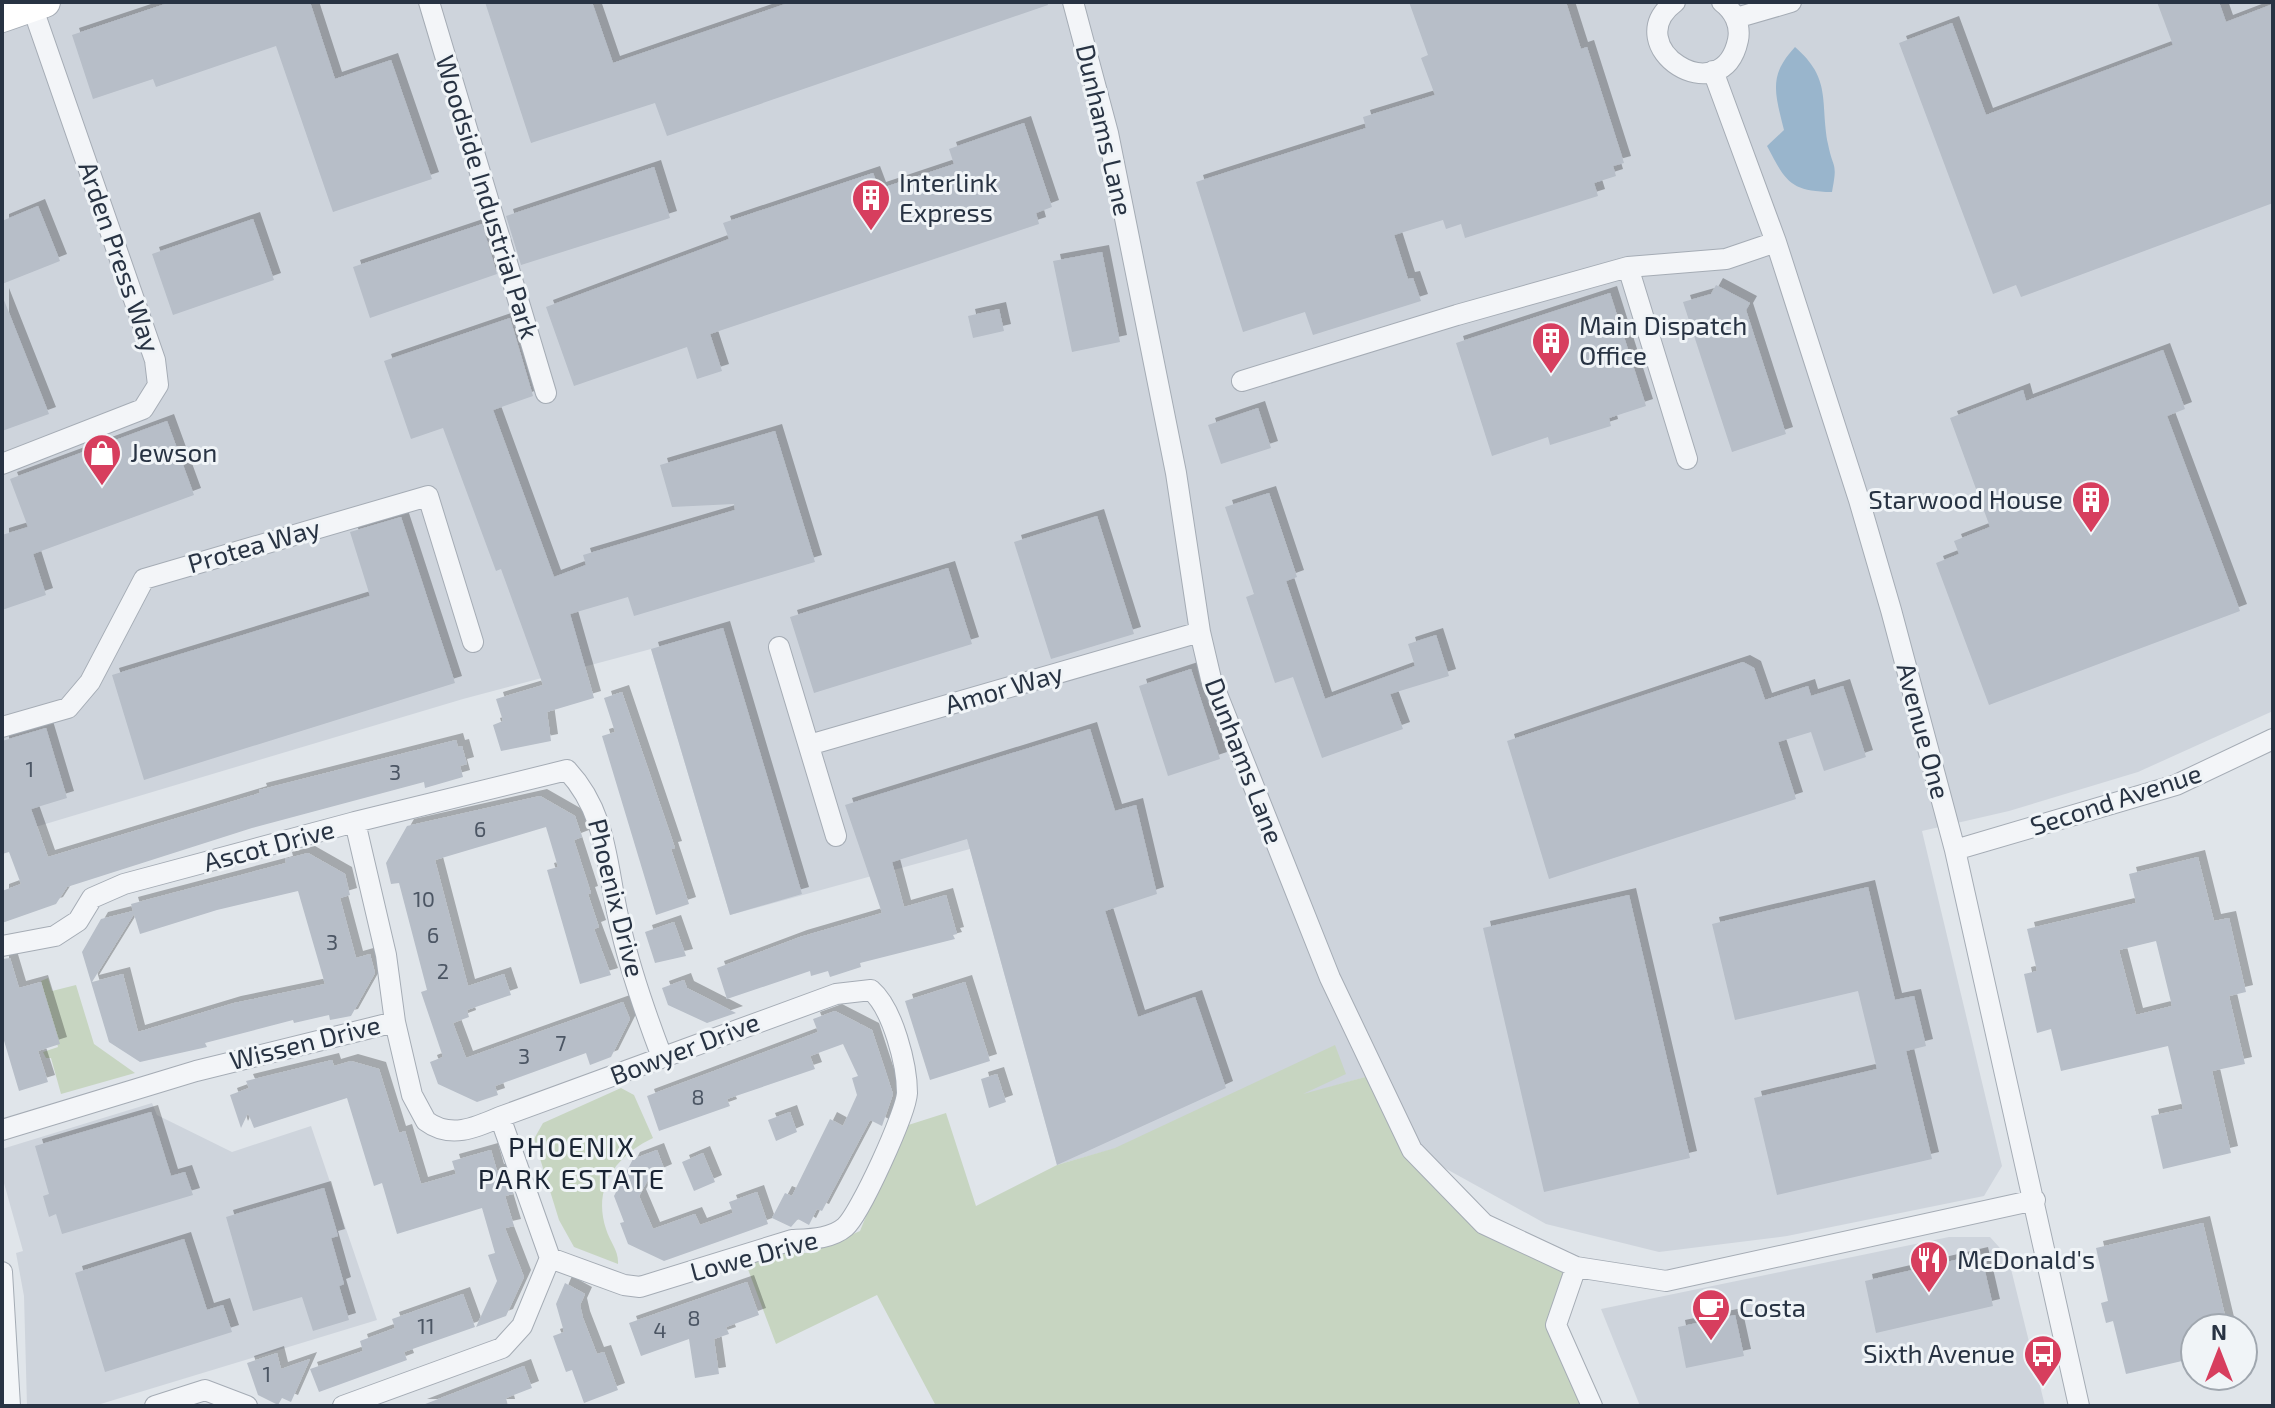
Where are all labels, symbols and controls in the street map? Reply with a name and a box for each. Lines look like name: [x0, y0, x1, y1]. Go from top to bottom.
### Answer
street label: Dunhams Lane: [1071, 41, 1140, 218]
street label: Woodside Industrial Park: [431, 51, 546, 342]
street label: Arden Press Way: [73, 157, 168, 356]
place label: Interlink Express: [899, 166, 998, 227]
building icon: Interlink Express: [850, 177, 892, 232]
place label: Main Dispatch Office: [1579, 309, 1747, 370]
building icon: Main Dispatch Office: [1530, 320, 1572, 375]
shop icon: Jewson: [81, 432, 123, 487]
place label: Jewson: [130, 436, 217, 467]
building icon: Starwood House: [2070, 479, 2112, 534]
place label: Starwood House: [1868, 483, 2063, 514]
street label: Protea Way: [184, 511, 324, 578]
street label: Amor Way: [941, 656, 1066, 719]
street label: Avenue One: [1891, 659, 1957, 802]
street label: Dunhams Lane: [1200, 673, 1291, 848]
house number: 1: [26, 755, 34, 781]
street label: Second Avenue: [2026, 756, 2205, 841]
house number: 3: [389, 758, 401, 784]
street label: Ascot Drive: [200, 812, 337, 877]
house number: 6: [474, 815, 486, 841]
street label: Phoenix Drive: [583, 815, 652, 980]
house number: 10: [413, 885, 435, 911]
house number: 6: [427, 921, 439, 947]
house number: 3: [326, 928, 338, 954]
house number: 2: [437, 957, 449, 983]
street label: Bowyer Drive: [606, 1005, 763, 1090]
street label: Wissen Drive: [226, 1008, 383, 1075]
house number: 7: [555, 1029, 567, 1055]
house number: 3: [518, 1042, 530, 1068]
house number: 8: [691, 1083, 705, 1109]
district label: PHOENIX PARK ESTATE: [478, 1129, 666, 1195]
street label: Lowe Drive: [686, 1223, 821, 1286]
restaurant icon: McDonald's: [1908, 1239, 1950, 1294]
place label: McDonald's: [1957, 1243, 2095, 1274]
cafe icon: Costa: [1690, 1287, 1732, 1342]
place label: Costa: [1739, 1291, 1806, 1322]
house number: 8: [687, 1304, 701, 1330]
house number: 11: [417, 1312, 435, 1338]
north arrow: [2179, 1312, 2259, 1392]
house number: 4: [653, 1316, 667, 1342]
text: N: [2211, 1318, 2227, 1344]
bus stop icon: Sixth Avenue: [2022, 1333, 2064, 1388]
place label: Sixth Avenue: [1863, 1337, 2015, 1368]
house number: 1: [263, 1360, 271, 1386]

